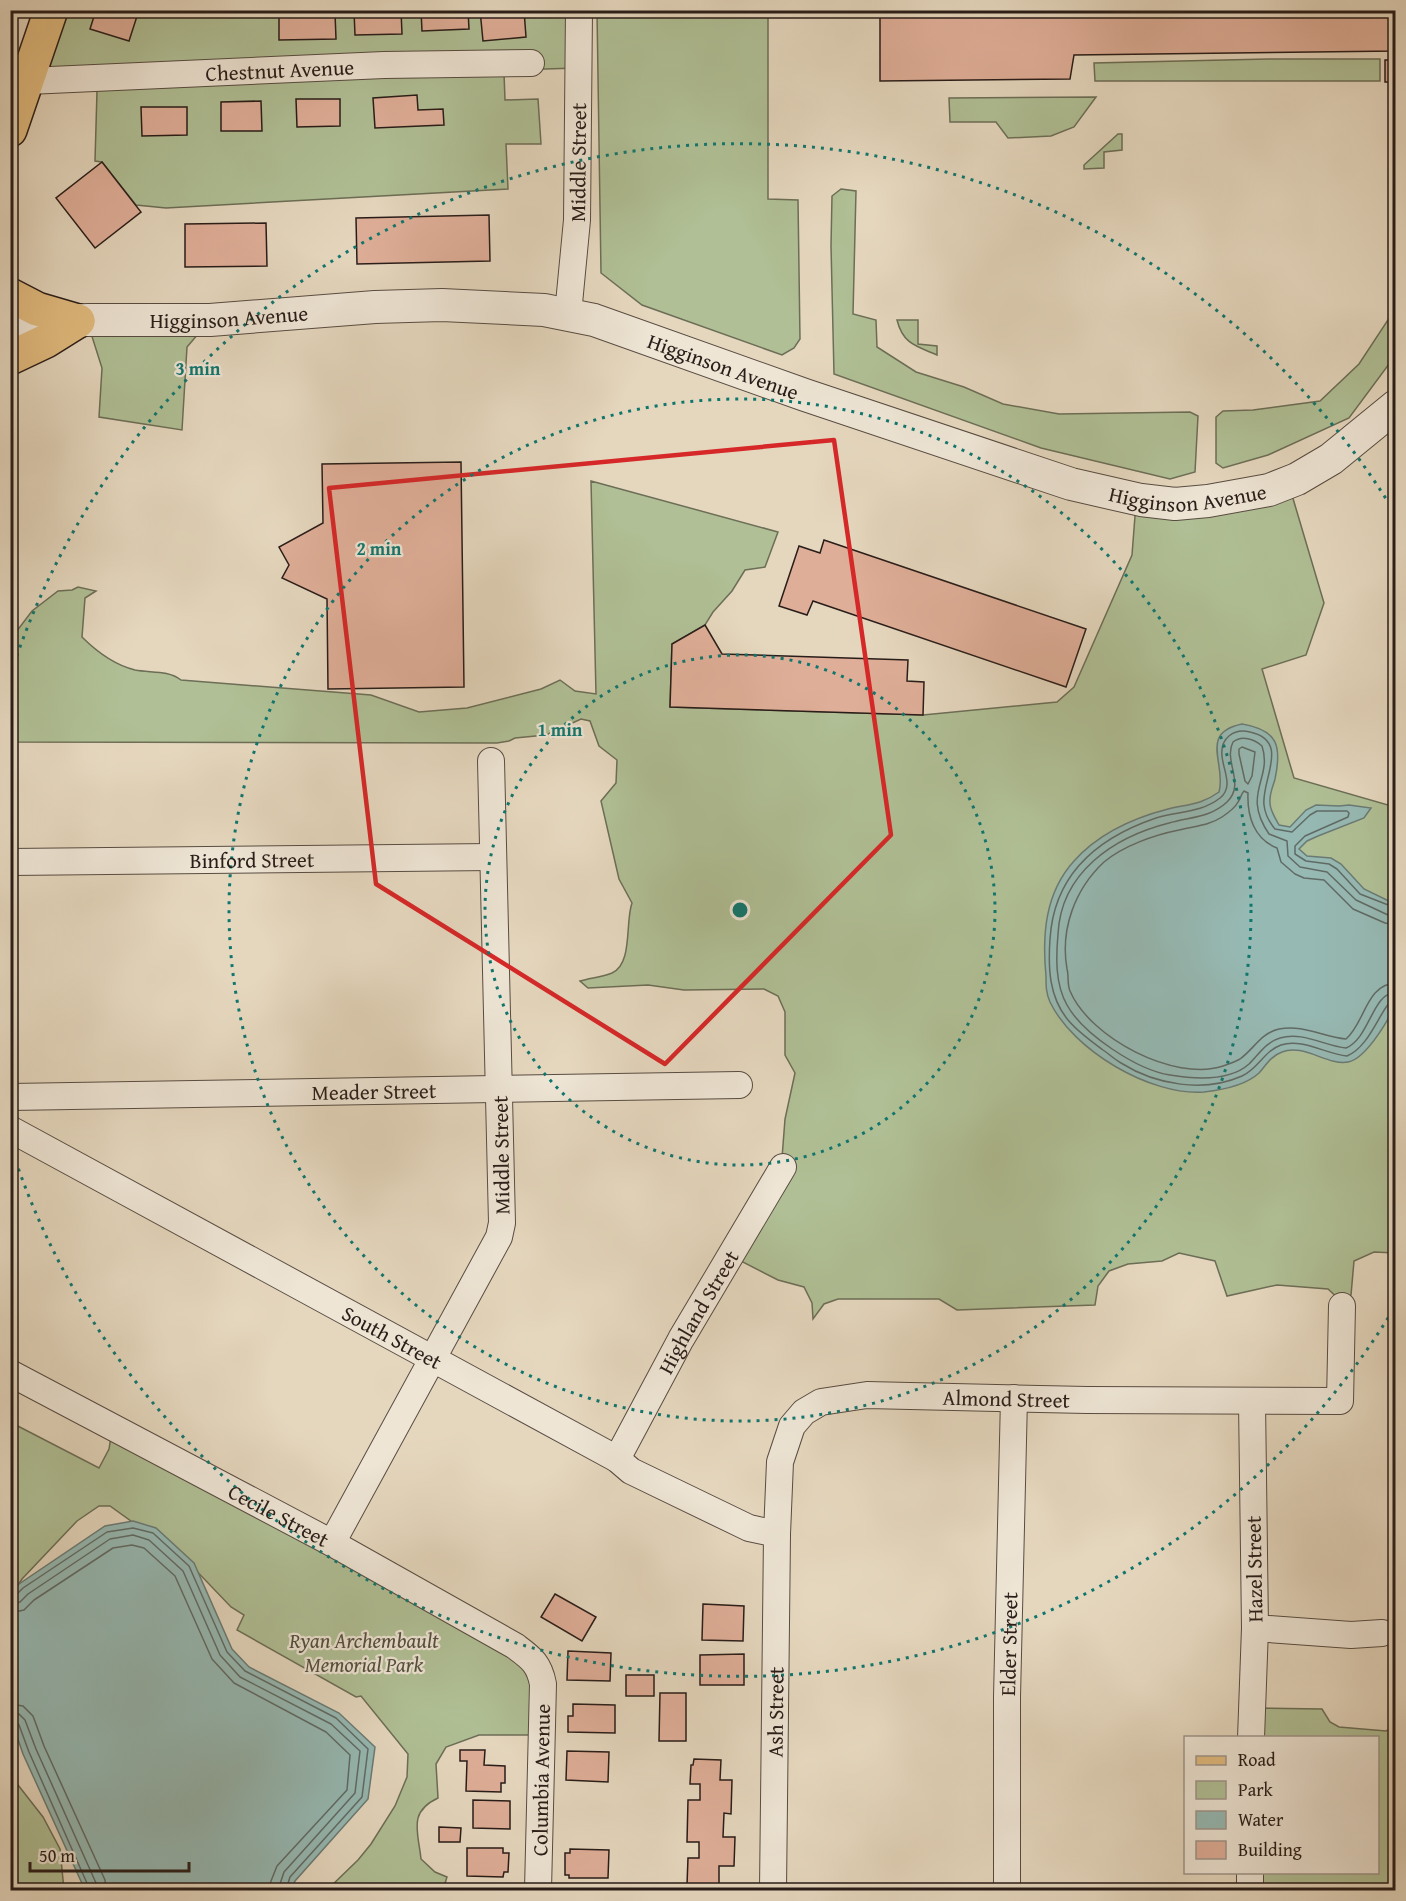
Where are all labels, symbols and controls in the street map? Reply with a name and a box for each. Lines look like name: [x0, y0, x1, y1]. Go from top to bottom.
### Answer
street label: Chestnut Avenue: [205, 51, 355, 89]
street label: Middle Street: [561, 102, 594, 222]
street label: Higginson Avenue: [150, 297, 309, 336]
street label: Higginson Avenue: [643, 325, 803, 407]
text: 3 min: [176, 355, 221, 382]
street label: Higginson Avenue: [1106, 475, 1269, 519]
text: 2 min: [357, 535, 402, 562]
text: 1 min: [538, 716, 583, 743]
street label: Binford Street: [190, 843, 315, 876]
centre of rings: [730, 900, 750, 920]
street label: Meader Street: [311, 1074, 437, 1108]
street label: Middle Street: [484, 1095, 518, 1215]
street label: Highland Street: [650, 1243, 746, 1379]
street label: South Street: [337, 1297, 448, 1377]
street label: Almond Street: [942, 1381, 1071, 1415]
street label: Cecile Street: [223, 1476, 335, 1555]
street label: Hazel Street: [1238, 1515, 1270, 1623]
street label: Elder Street: [992, 1591, 1025, 1696]
park label: Ryan Archembault Memorial Park: [288, 1625, 439, 1680]
street label: Ash Street: [759, 1666, 791, 1758]
street label: Columbia Avenue: [524, 1703, 558, 1856]
legend: [1184, 1736, 1379, 1874]
text: Road: [1238, 1746, 1276, 1773]
text: Park: [1238, 1776, 1274, 1803]
text: Water: [1238, 1806, 1284, 1833]
scale bar: [30, 1835, 189, 1873]
text: Building: [1238, 1836, 1302, 1863]
text: 50 m: [39, 1842, 75, 1869]

